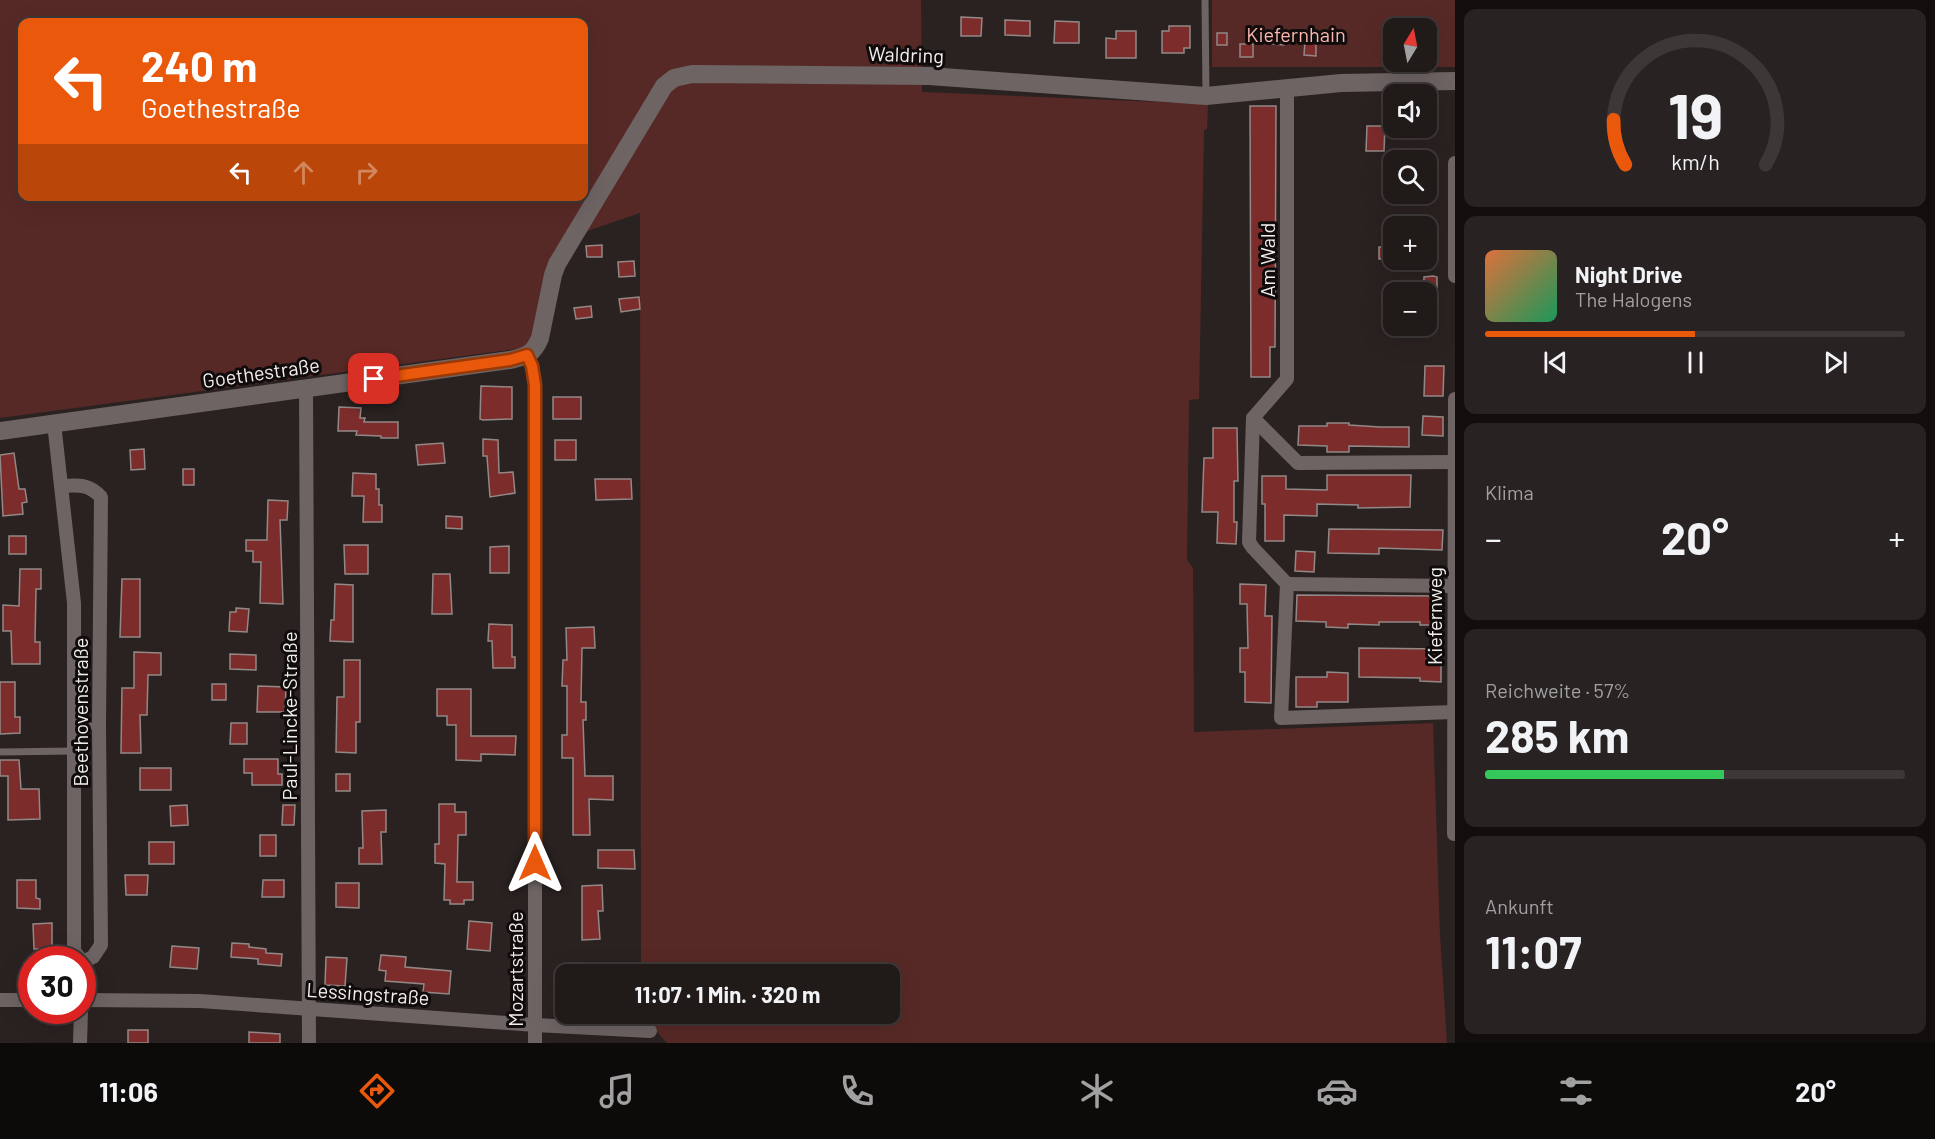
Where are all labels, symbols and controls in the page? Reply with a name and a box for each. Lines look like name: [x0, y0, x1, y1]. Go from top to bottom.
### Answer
north arrow: [1383, 18, 1437, 72]
map controls: [1383, 18, 1437, 336]
park label: Kiefernhain: [1246, 22, 1346, 46]
text: 240 m: [141, 40, 257, 90]
street label: Waldring: [868, 41, 944, 67]
icon: left: [42, 42, 120, 120]
text: 19: [1667, 77, 1723, 151]
button: sound: [1383, 84, 1437, 138]
text: Goethestraße: [141, 91, 301, 123]
text: km/h: [1671, 149, 1719, 174]
button: search: [1383, 150, 1437, 204]
icon: left: [224, 156, 257, 189]
icon: ahead: [287, 156, 320, 189]
icon: right: [350, 156, 383, 189]
button: +: [1383, 216, 1437, 270]
street label: Am Wald: [1255, 222, 1279, 298]
text: Night Drive: [1575, 261, 1683, 287]
button: −: [1383, 282, 1437, 336]
text: The Halogens: [1575, 287, 1692, 311]
icon: previous: [1539, 346, 1572, 379]
icon: pause: [1679, 346, 1712, 379]
icon: next: [1819, 346, 1852, 379]
street label: Goethestraße: [201, 352, 321, 392]
pin: [348, 353, 399, 404]
icon: arrive: [357, 362, 390, 395]
text: Klima: [1485, 480, 1534, 504]
text: 20°: [1661, 510, 1729, 564]
text: −: [1485, 518, 1502, 558]
text: +: [1889, 518, 1905, 558]
street label: Kiefernweg: [1422, 567, 1446, 665]
street label: Paul-Lincke-Straße: [277, 631, 301, 801]
street label: Beethovenstraße: [68, 638, 92, 786]
text: Reichweite · 57%: [1485, 678, 1630, 702]
text: 285 km: [1485, 708, 1629, 762]
position arrow: [503, 831, 567, 895]
text: Ankunft: [1485, 894, 1554, 918]
street label: Mozartstraße: [503, 911, 527, 1027]
text: 11:07: [1485, 924, 1582, 978]
speed limit sign: 30: [18, 946, 96, 1024]
street label: Lessingstraße: [306, 977, 430, 1009]
text: 11:07 · 1 Min. · 320 m: [635, 981, 820, 1007]
icon: directions: [356, 1070, 398, 1112]
icon: music: [596, 1070, 638, 1112]
icon: phone: [836, 1070, 878, 1112]
icon: climate: [1076, 1070, 1118, 1112]
icon: car: [1316, 1070, 1358, 1112]
icon: filters: [1555, 1070, 1597, 1112]
text: 11:06: [99, 1075, 158, 1107]
text: 20°: [1795, 1075, 1836, 1107]

